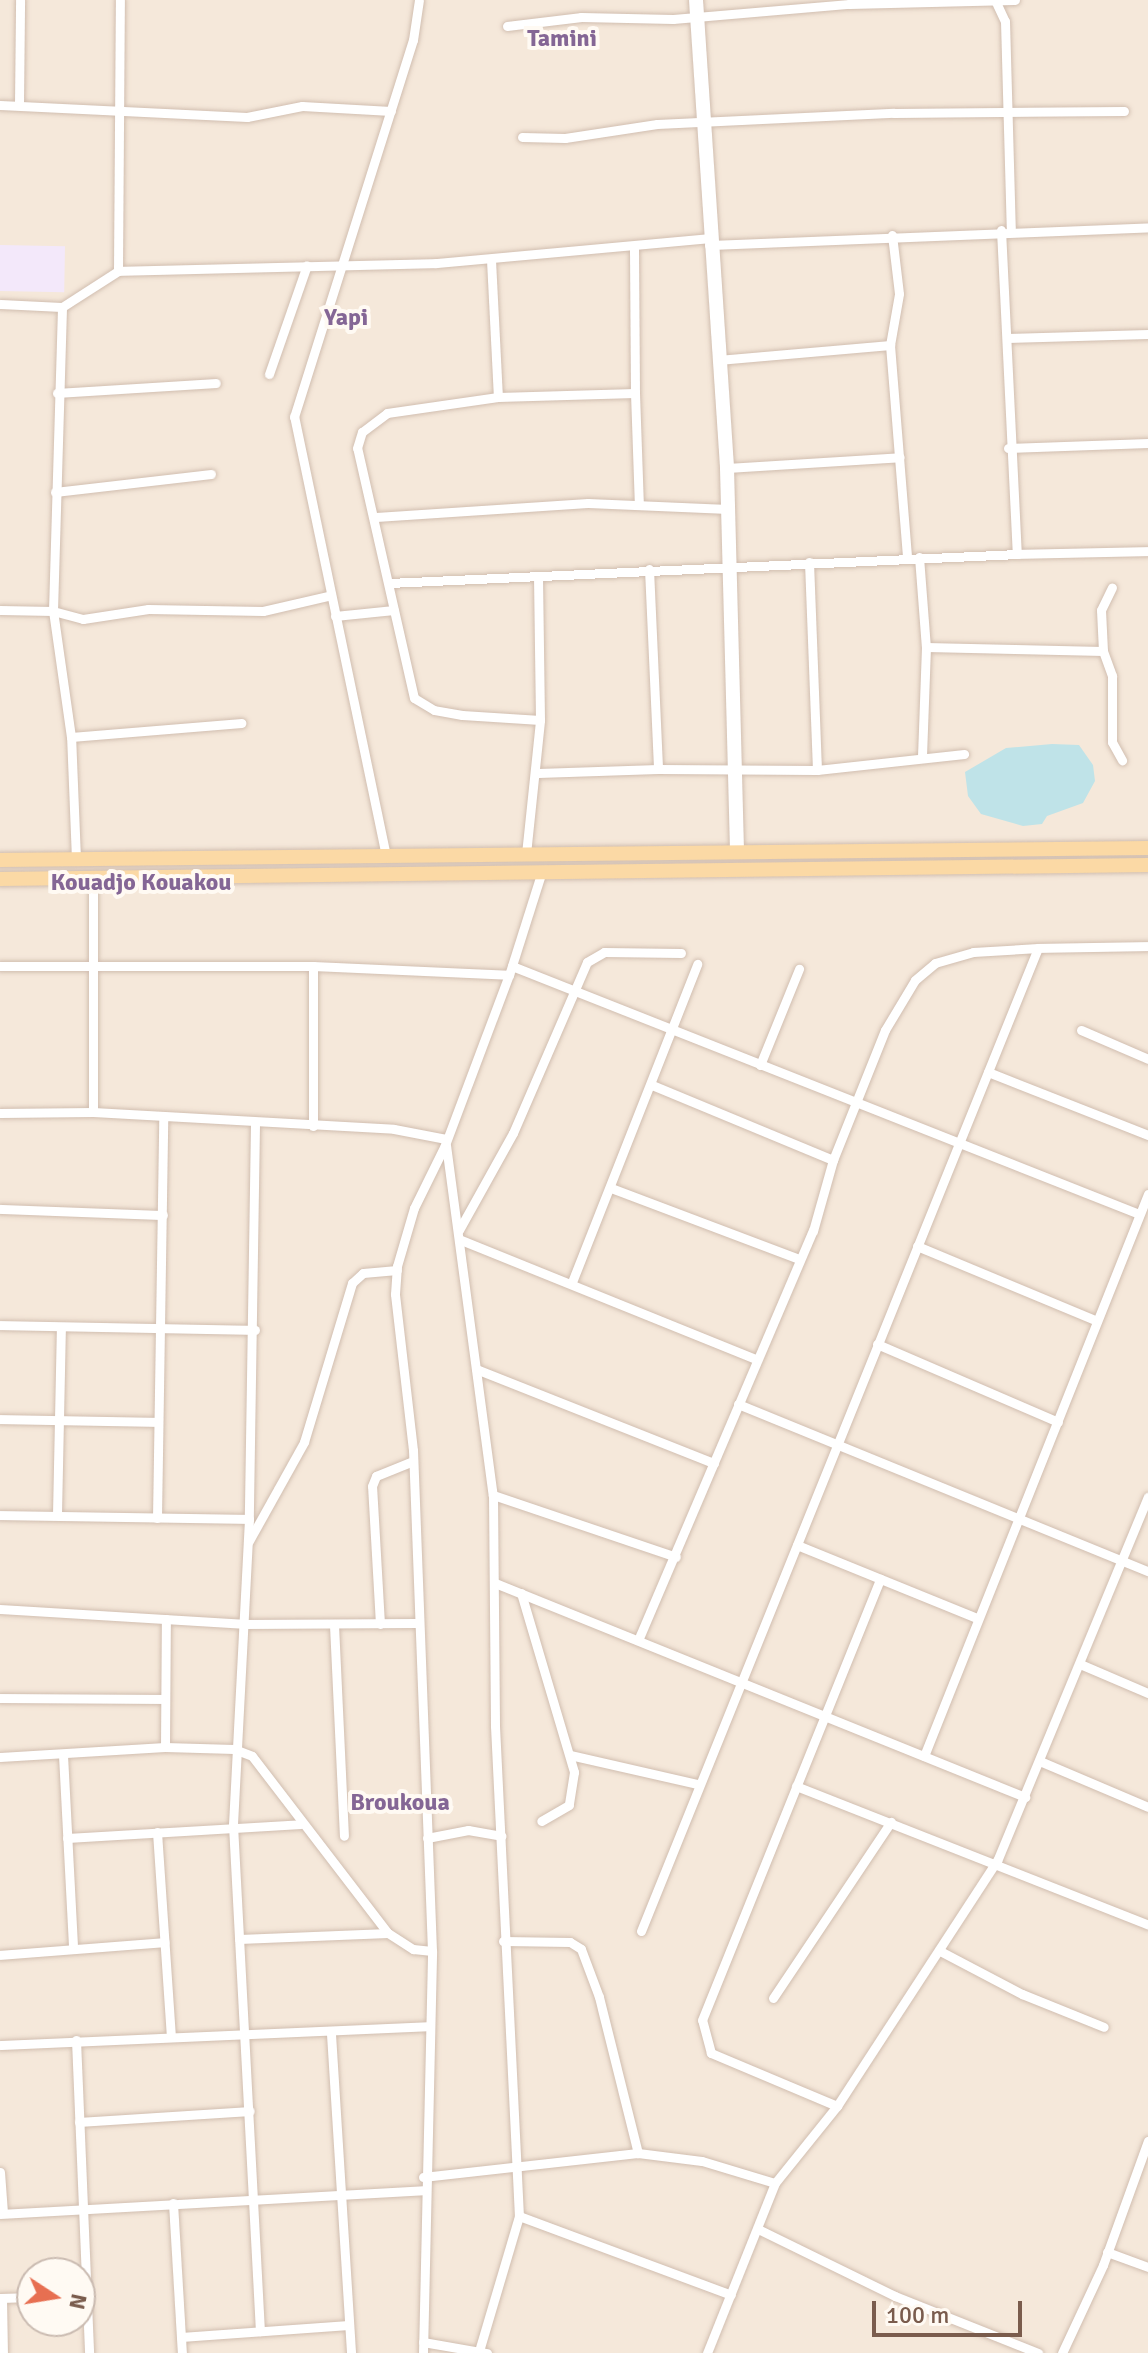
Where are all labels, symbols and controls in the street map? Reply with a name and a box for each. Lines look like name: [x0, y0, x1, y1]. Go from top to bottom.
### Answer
district label: Tamini: [527, 25, 597, 53]
district label: Yapi: [324, 304, 368, 332]
district label: Kouadjo Kouakou: [50, 869, 232, 897]
district label: Broukoua: [350, 1789, 450, 1817]
north arrow: [16, 2257, 96, 2337]
scale bar: [876, 2285, 1026, 2335]
text: N: [63, 2291, 93, 2312]
text: 100 m: [886, 2300, 949, 2330]

